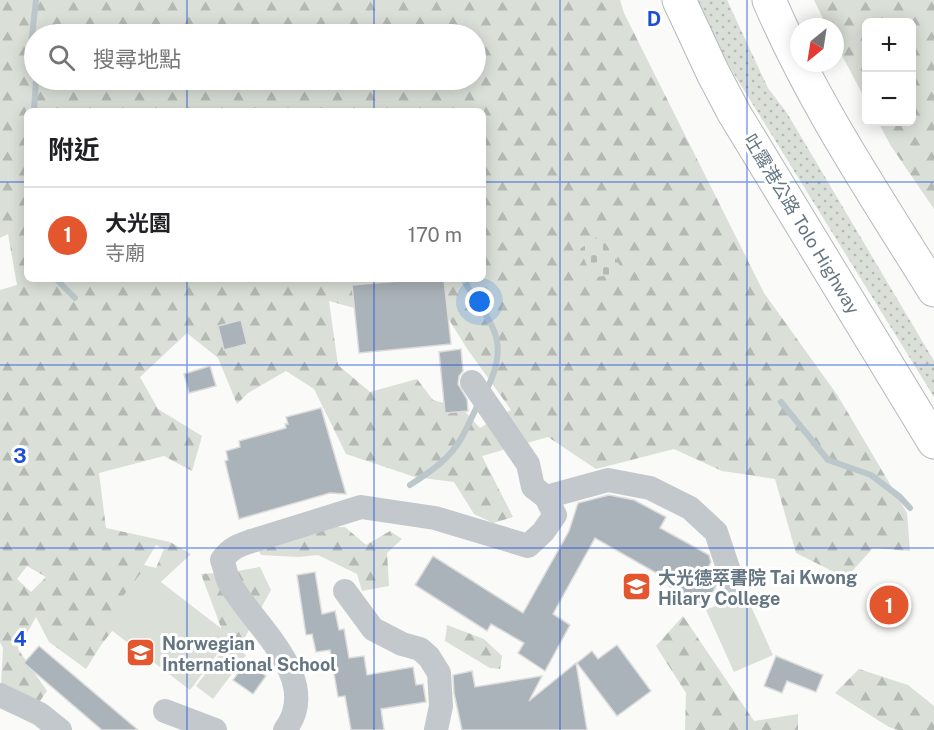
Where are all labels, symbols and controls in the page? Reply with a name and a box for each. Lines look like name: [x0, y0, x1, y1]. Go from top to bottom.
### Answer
text: D: [647, 7, 661, 31]
north arrow: [790, 18, 844, 72]
map controls: [862, 18, 916, 126]
button: +: [862, 18, 916, 72]
search box: [24, 24, 486, 90]
icon: search: [45, 41, 78, 74]
text: 搜尋地點: [93, 46, 181, 72]
button: −: [862, 72, 916, 126]
street label: 吐露港公路 Tolo Highway: [740, 130, 864, 318]
text: 附近: [48, 134, 100, 165]
text: 大光園: [105, 210, 171, 236]
text: 1: [63, 223, 72, 247]
text: 170 m: [408, 223, 462, 247]
text: 寺廟: [105, 241, 145, 265]
your location: [465, 287, 494, 316]
text: 3: [13, 444, 27, 468]
place label: 大光德萃書院 Tai Kwong Hilary College: [658, 567, 857, 609]
school or university icon: 大光德萃書院 Tai Kwong Hilary College: [621, 571, 653, 603]
pin: 1: [870, 582, 908, 628]
text: 4: [13, 627, 27, 651]
place label: Norwegian International School: [162, 633, 336, 675]
school or university icon: Norwegian International School: [125, 637, 157, 669]

